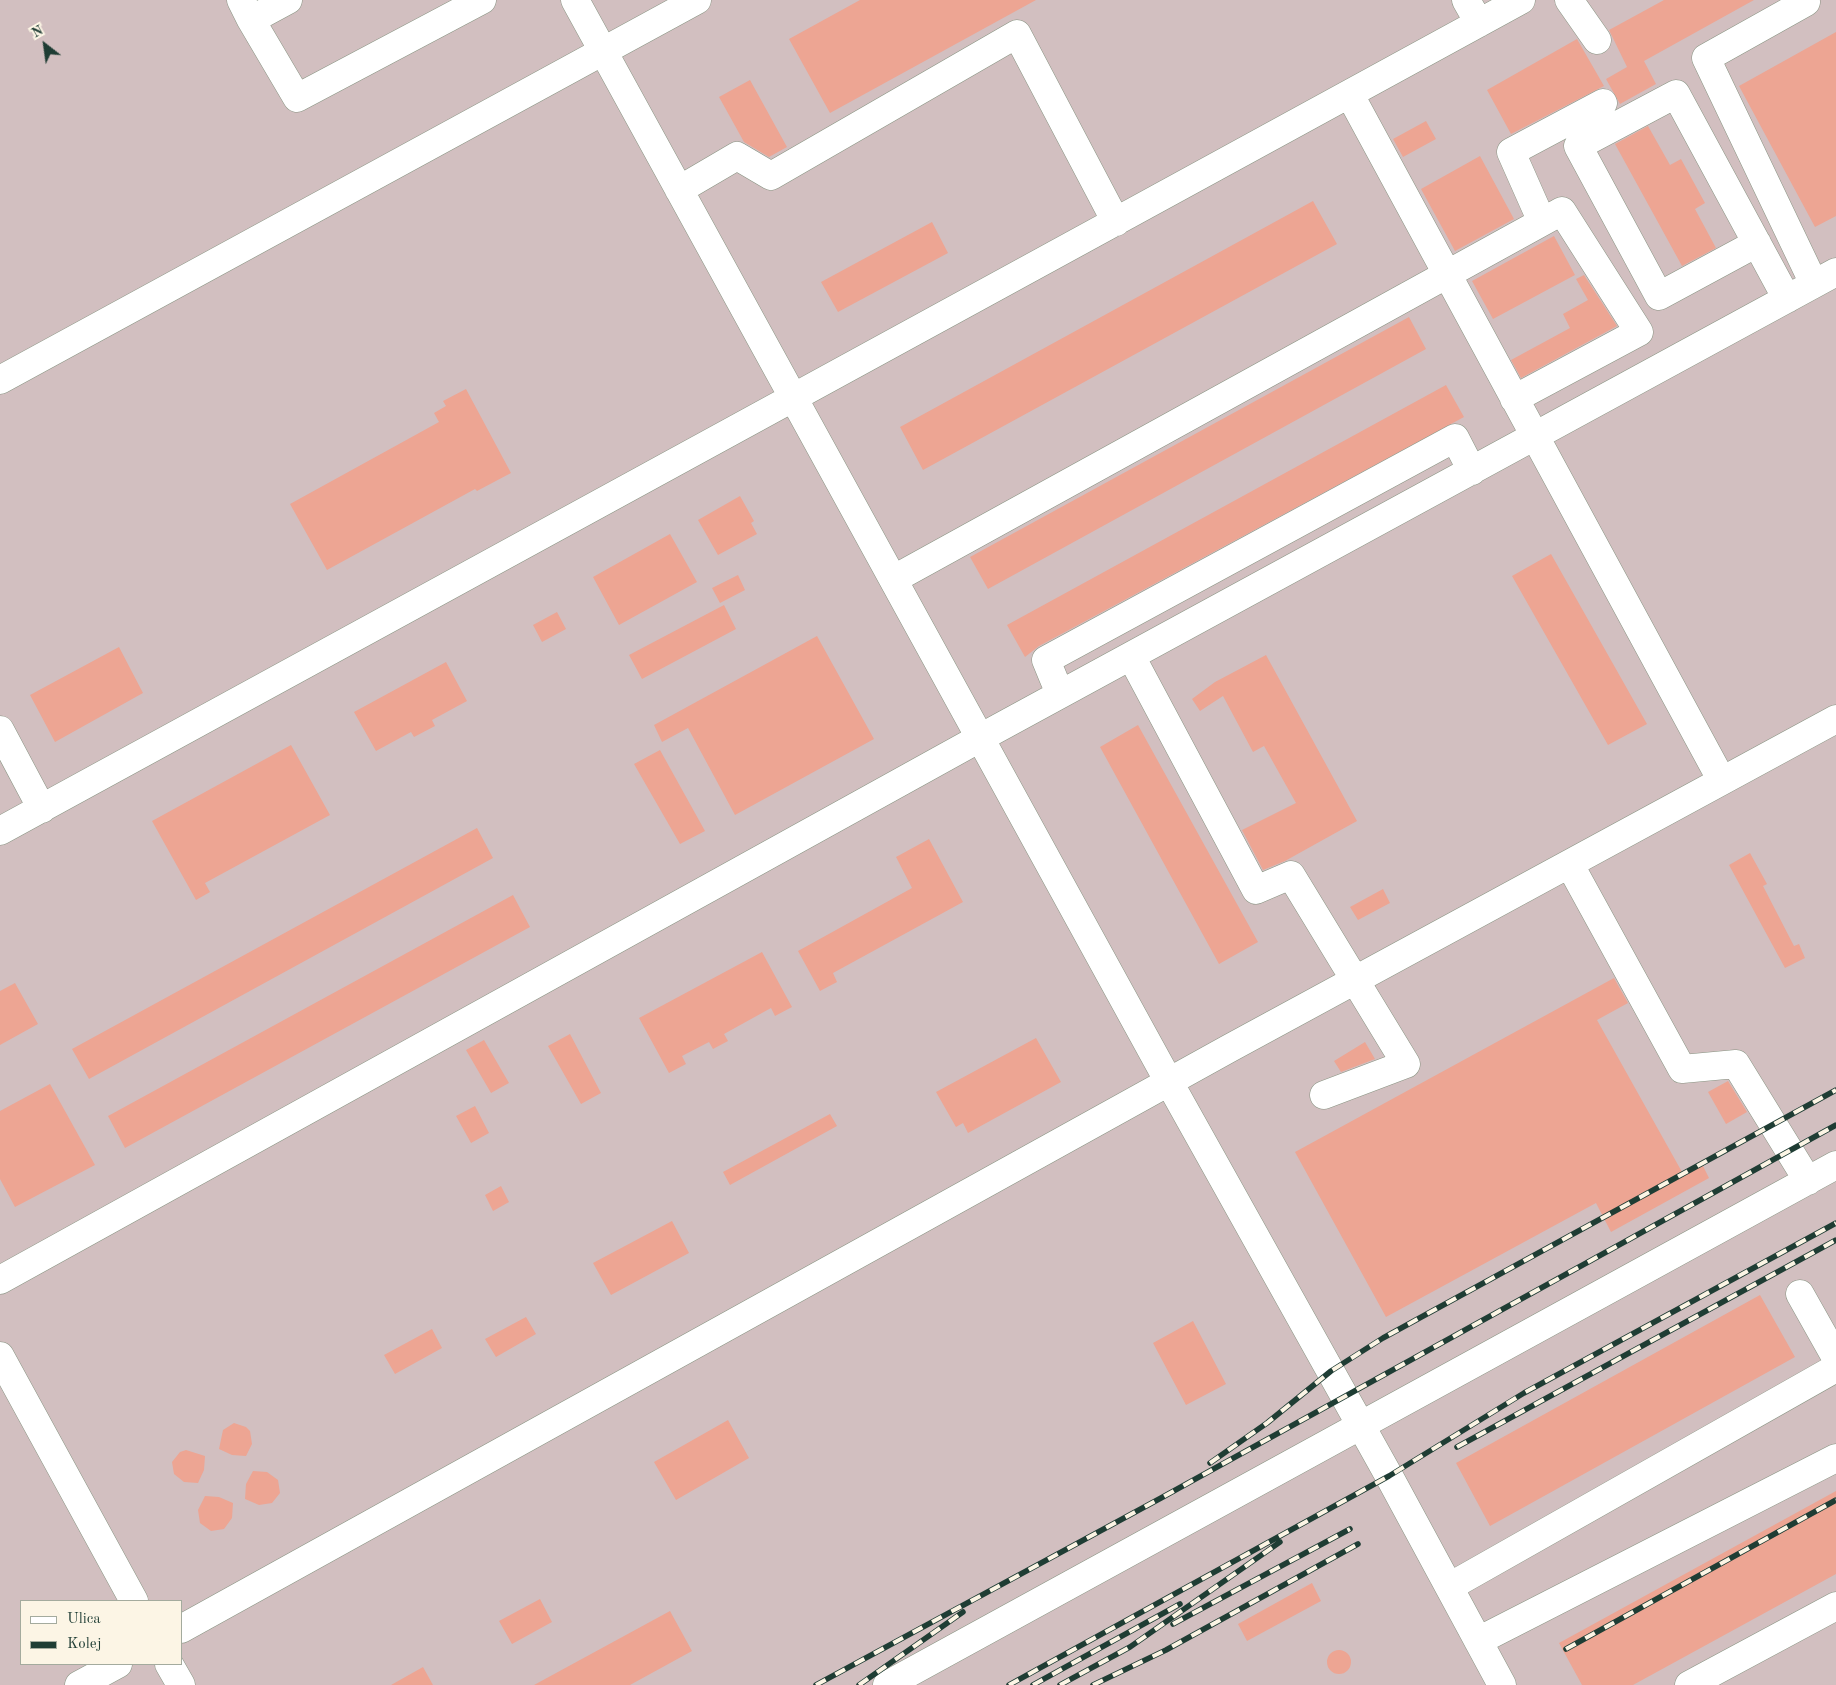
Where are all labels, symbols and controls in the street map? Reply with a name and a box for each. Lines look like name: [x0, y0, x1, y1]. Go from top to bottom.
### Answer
north arrow: [20, 20, 70, 70]
text: N: [29, 23, 46, 41]
legend: [20, 1600, 182, 1665]
text: Ulica: [67, 1612, 101, 1627]
text: Kolej: [67, 1637, 102, 1652]

